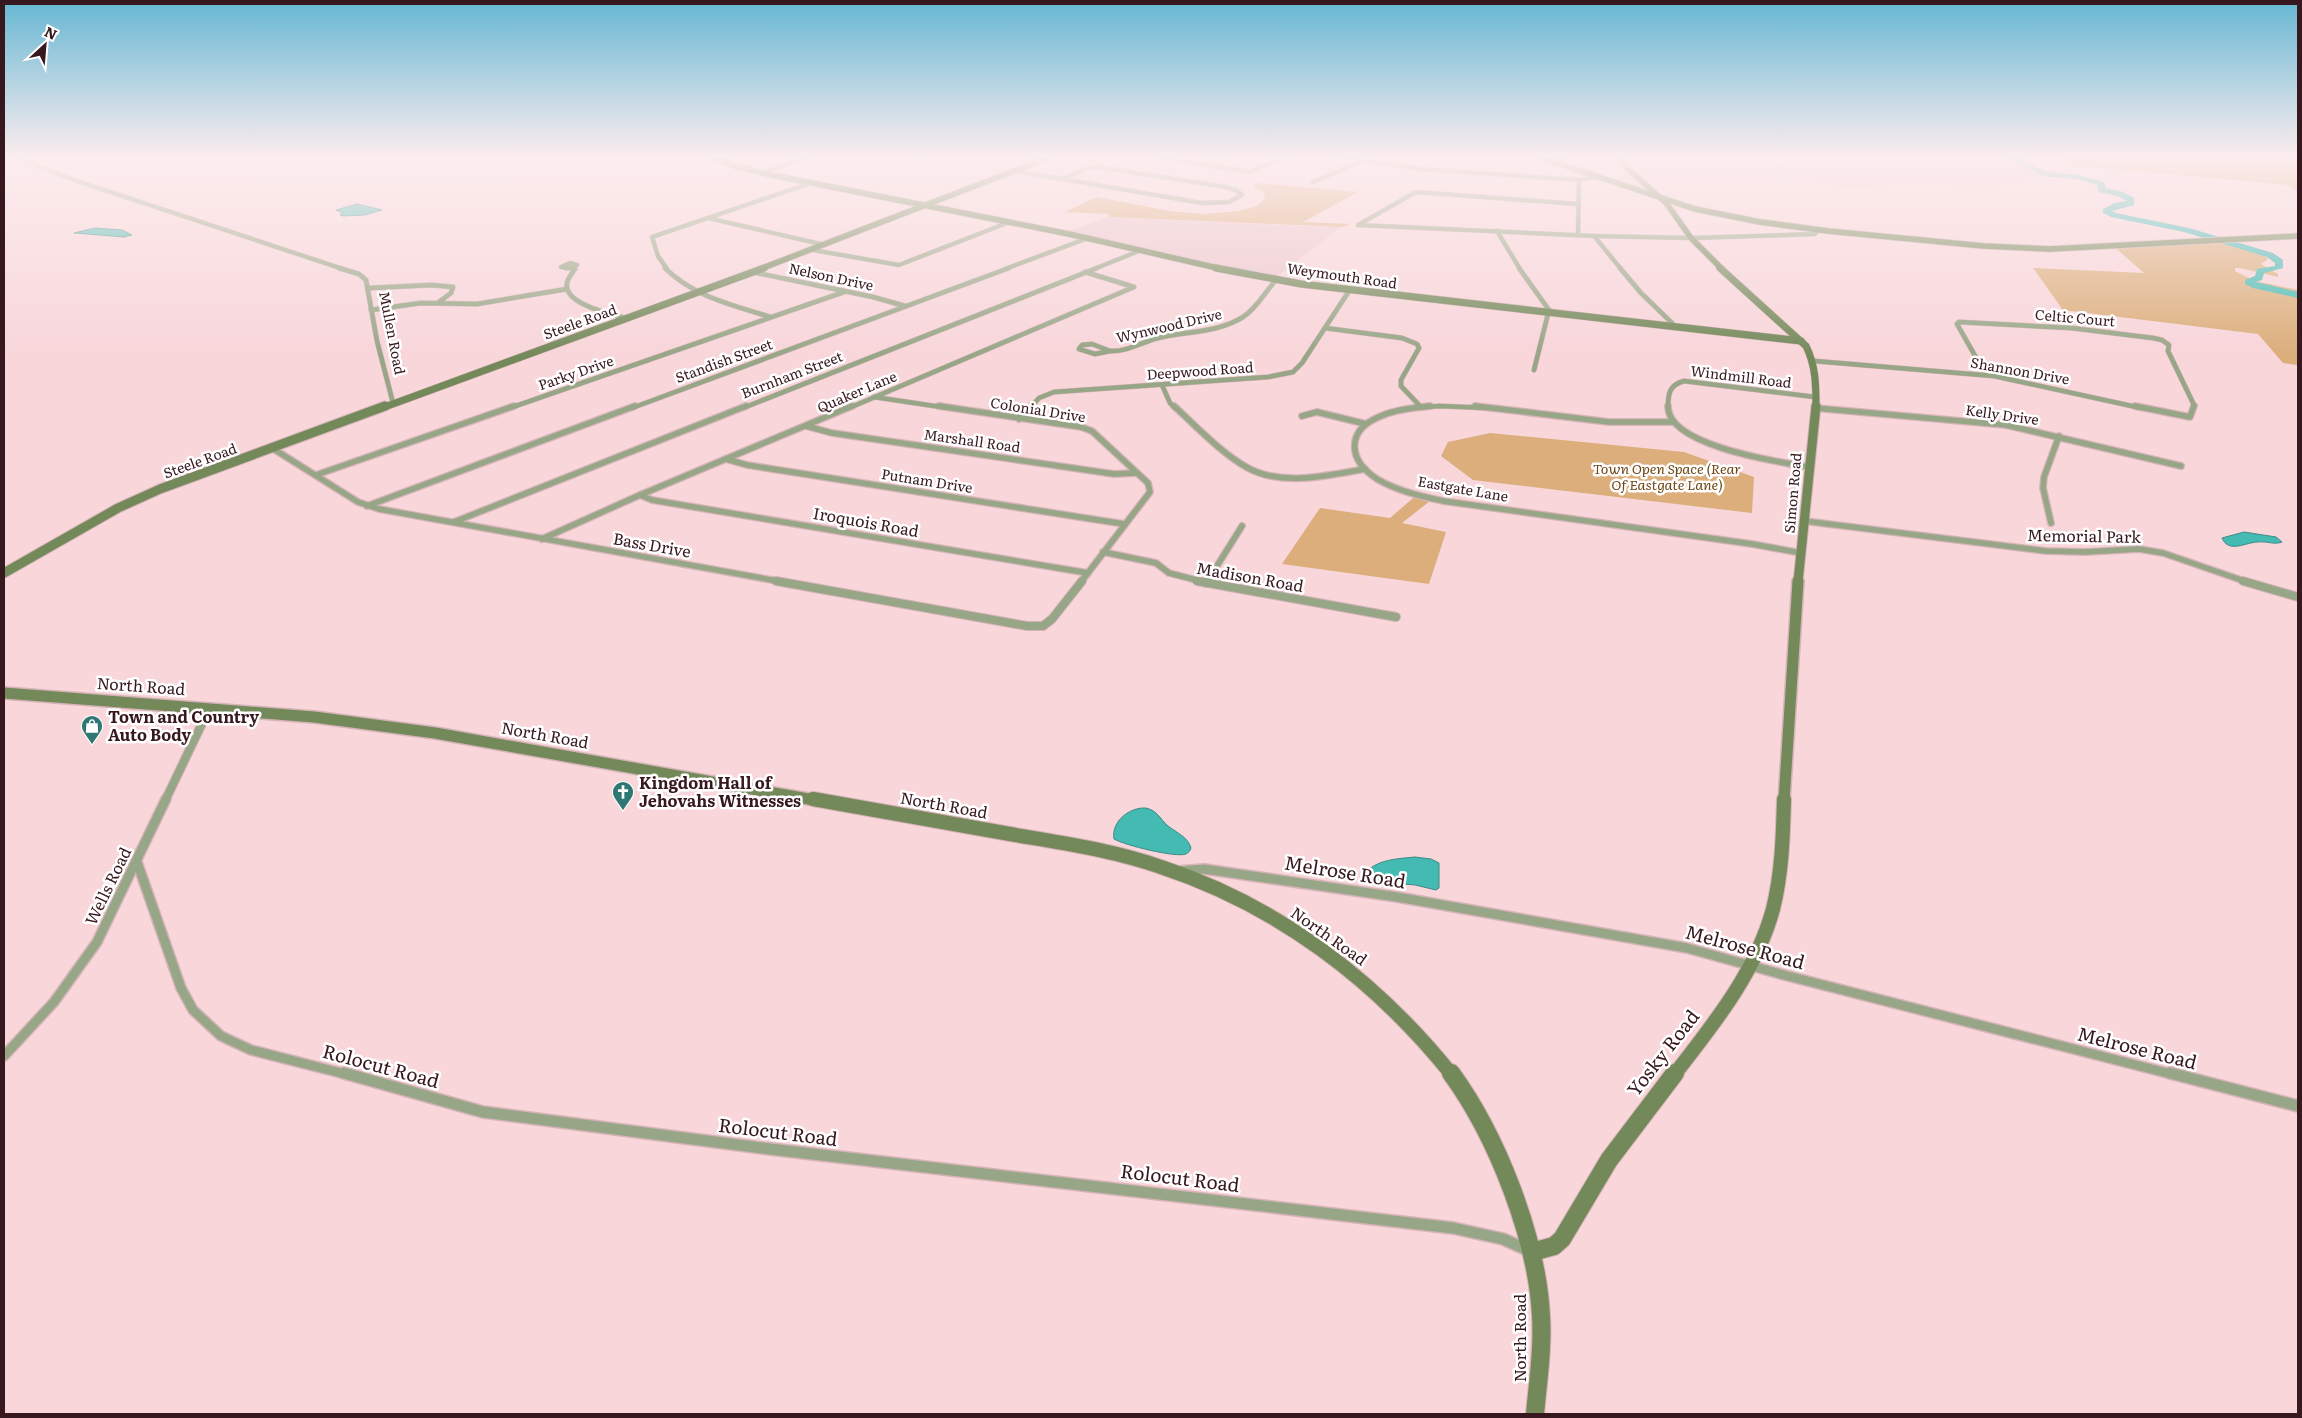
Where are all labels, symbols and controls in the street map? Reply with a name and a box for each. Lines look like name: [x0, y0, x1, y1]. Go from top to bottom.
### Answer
north arrow: [20, 20, 70, 70]
text: N: [41, 21, 61, 44]
street label: Nelson Drive: [787, 257, 875, 295]
street label: Weymouth Road: [1286, 257, 1399, 293]
street label: Mullen Road: [375, 289, 411, 377]
street label: Steele Road: [540, 298, 620, 344]
street label: Wynwood Drive: [1114, 303, 1224, 347]
street label: Celtic Court: [2034, 304, 2116, 331]
street label: Standish Street: [672, 333, 775, 387]
street label: Burnham Street: [738, 345, 846, 403]
street label: Parky Drive: [535, 350, 616, 394]
street label: Shannon Drive: [1969, 351, 2071, 389]
street label: Deepwood Road: [1146, 356, 1255, 384]
street label: Windmill Road: [1689, 360, 1793, 392]
street label: Quaker Lane: [814, 365, 900, 417]
street label: Colonial Drive: [989, 392, 1087, 426]
street label: Kelly Drive: [1964, 399, 2040, 429]
street label: Marshall Road: [923, 423, 1022, 457]
street label: Steele Road: [160, 437, 240, 483]
street label: Simon Road: [1779, 451, 1806, 534]
park label: Town Open Space (Rear Of Eastgate Lane): [1593, 458, 1741, 494]
street label: Putnam Drive: [880, 463, 974, 497]
street label: Eastgate Lane: [1416, 470, 1510, 506]
street label: Iroquois Road: [811, 500, 921, 542]
street label: Memorial Park: [2027, 522, 2141, 548]
street label: Bass Drive: [611, 525, 693, 563]
street label: Madison Road: [1195, 555, 1306, 597]
street label: North Road: [96, 670, 186, 700]
place label: Town and Country Auto Body: [108, 704, 259, 746]
shop icon: Town and Country Auto Body: [80, 714, 104, 745]
street label: North Road: [500, 715, 591, 754]
place label: Kingdom Hall of Jehovahs Witnesses: [639, 770, 801, 812]
church icon: Kingdom Hall of Jehovahs Witnesses: [611, 780, 635, 811]
street label: North Road: [899, 785, 990, 824]
street label: Wells Road: [78, 842, 136, 929]
street label: Melrose Road: [1282, 848, 1408, 894]
street label: North Road: [1286, 900, 1373, 970]
street label: Melrose Road: [1682, 917, 1808, 976]
street label: Yosky Road: [1619, 1003, 1705, 1102]
street label: Melrose Road: [2074, 1019, 2200, 1076]
street label: Rolocut Road: [320, 1036, 443, 1094]
street label: Rolocut Road: [717, 1110, 840, 1152]
street label: Rolocut Road: [1119, 1156, 1242, 1198]
street label: North Road: [1507, 1294, 1531, 1382]

